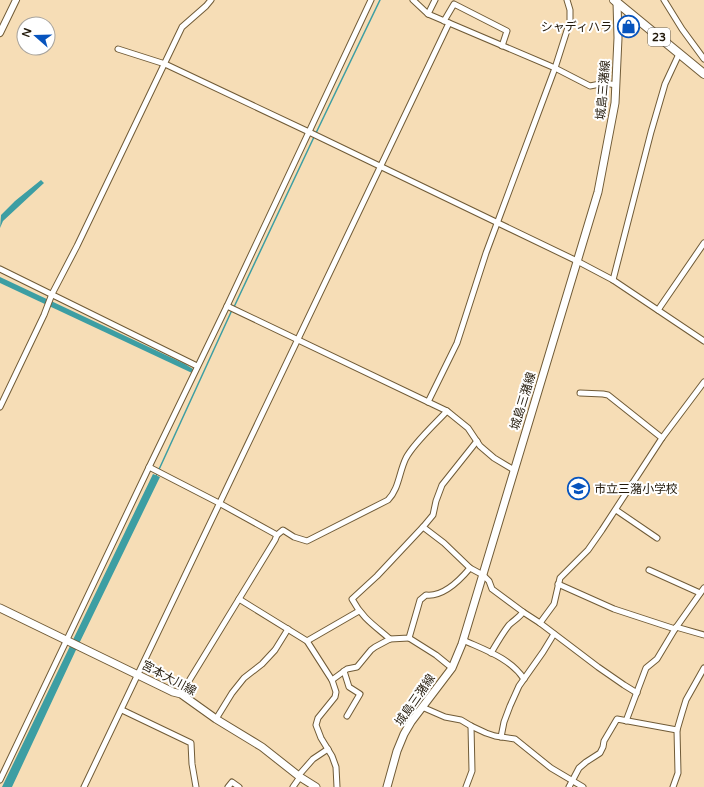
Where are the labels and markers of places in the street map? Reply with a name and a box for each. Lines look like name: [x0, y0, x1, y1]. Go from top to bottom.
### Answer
shop icon: シャディハラ: [615, 14, 641, 40]
place label: シャディハラ: [541, 20, 612, 34]
school or university icon: 市立三潴小学校: [566, 476, 592, 502]
place label: 市立三潴小学校: [594, 482, 678, 496]

